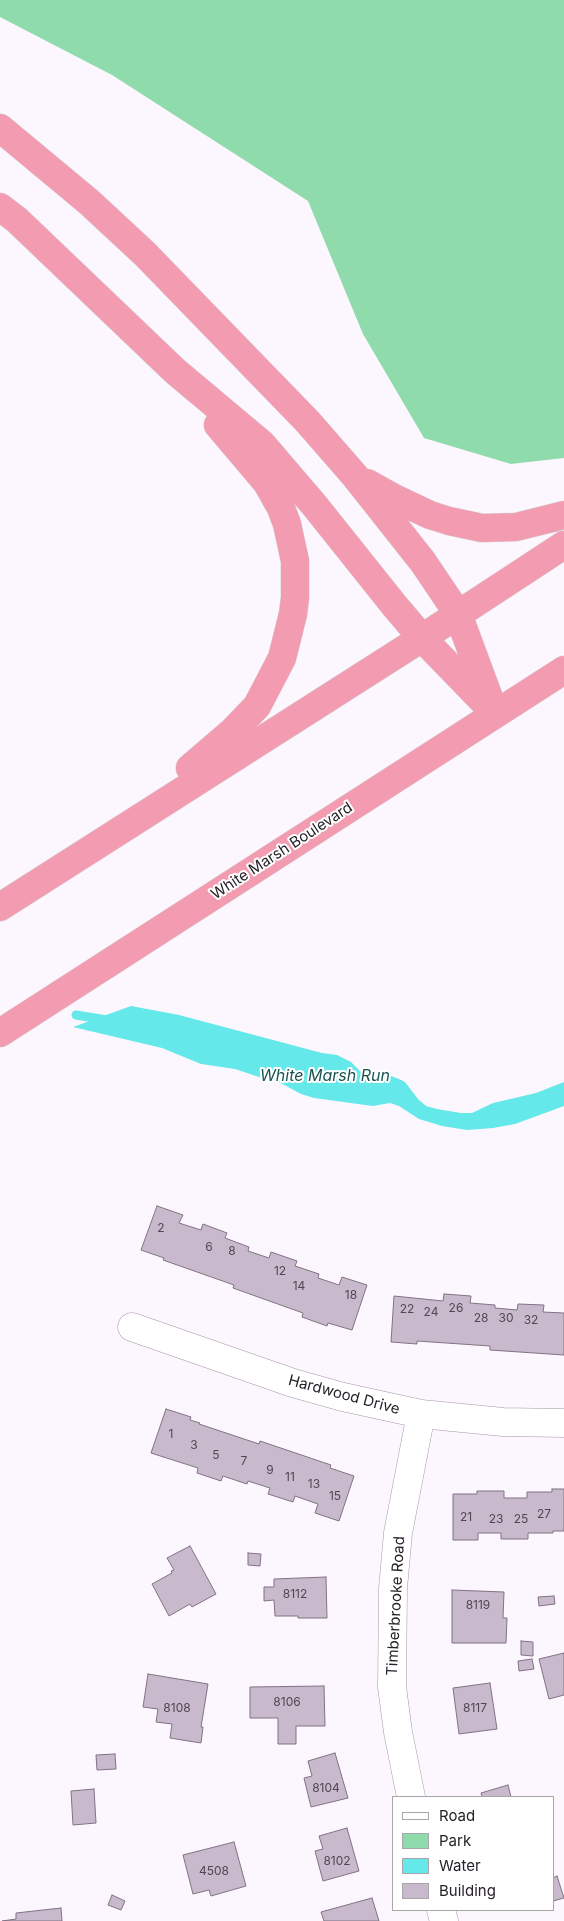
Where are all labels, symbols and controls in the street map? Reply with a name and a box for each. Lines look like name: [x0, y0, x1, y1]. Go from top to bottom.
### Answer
street label: White Marsh Boulevard: [208, 799, 356, 903]
water label: White Marsh Run: [260, 1066, 390, 1086]
house number: 2: [157, 1221, 165, 1235]
house number: 6: [205, 1240, 213, 1254]
house number: 8: [228, 1244, 236, 1258]
house number: 12: [274, 1264, 286, 1278]
house number: 14: [293, 1279, 305, 1293]
house number: 18: [345, 1288, 357, 1302]
house number: 26: [449, 1301, 463, 1315]
house number: 22: [400, 1302, 414, 1316]
house number: 24: [424, 1305, 438, 1319]
house number: 28: [474, 1311, 488, 1325]
house number: 30: [499, 1311, 513, 1325]
house number: 32: [524, 1313, 538, 1327]
street label: Hardwood Drive: [286, 1371, 402, 1419]
house number: 1: [169, 1427, 173, 1441]
house number: 3: [190, 1438, 198, 1452]
house number: 5: [212, 1448, 220, 1462]
house number: 7: [241, 1454, 247, 1468]
house number: 9: [266, 1463, 274, 1477]
house number: 11: [285, 1470, 295, 1484]
house number: 13: [308, 1477, 320, 1491]
house number: 15: [329, 1489, 341, 1503]
house number: 27: [537, 1507, 551, 1521]
house number: 21: [460, 1510, 472, 1524]
house number: 23: [489, 1512, 503, 1526]
house number: 25: [514, 1512, 528, 1526]
street label: Timberbrooke Road: [383, 1536, 409, 1676]
house number: 8112: [283, 1587, 307, 1601]
house number: 8119: [466, 1598, 490, 1612]
house number: 8106: [273, 1695, 301, 1709]
house number: 8108: [163, 1701, 191, 1715]
house number: 8117: [463, 1701, 487, 1715]
house number: 8104: [312, 1781, 340, 1795]
legend: [392, 1796, 554, 1911]
text: Road: [439, 1806, 475, 1825]
text: Park: [439, 1831, 471, 1850]
house number: 8102: [323, 1854, 351, 1868]
text: Water: [439, 1856, 481, 1875]
house number: 4508: [199, 1864, 229, 1878]
text: Building: [439, 1881, 496, 1900]

